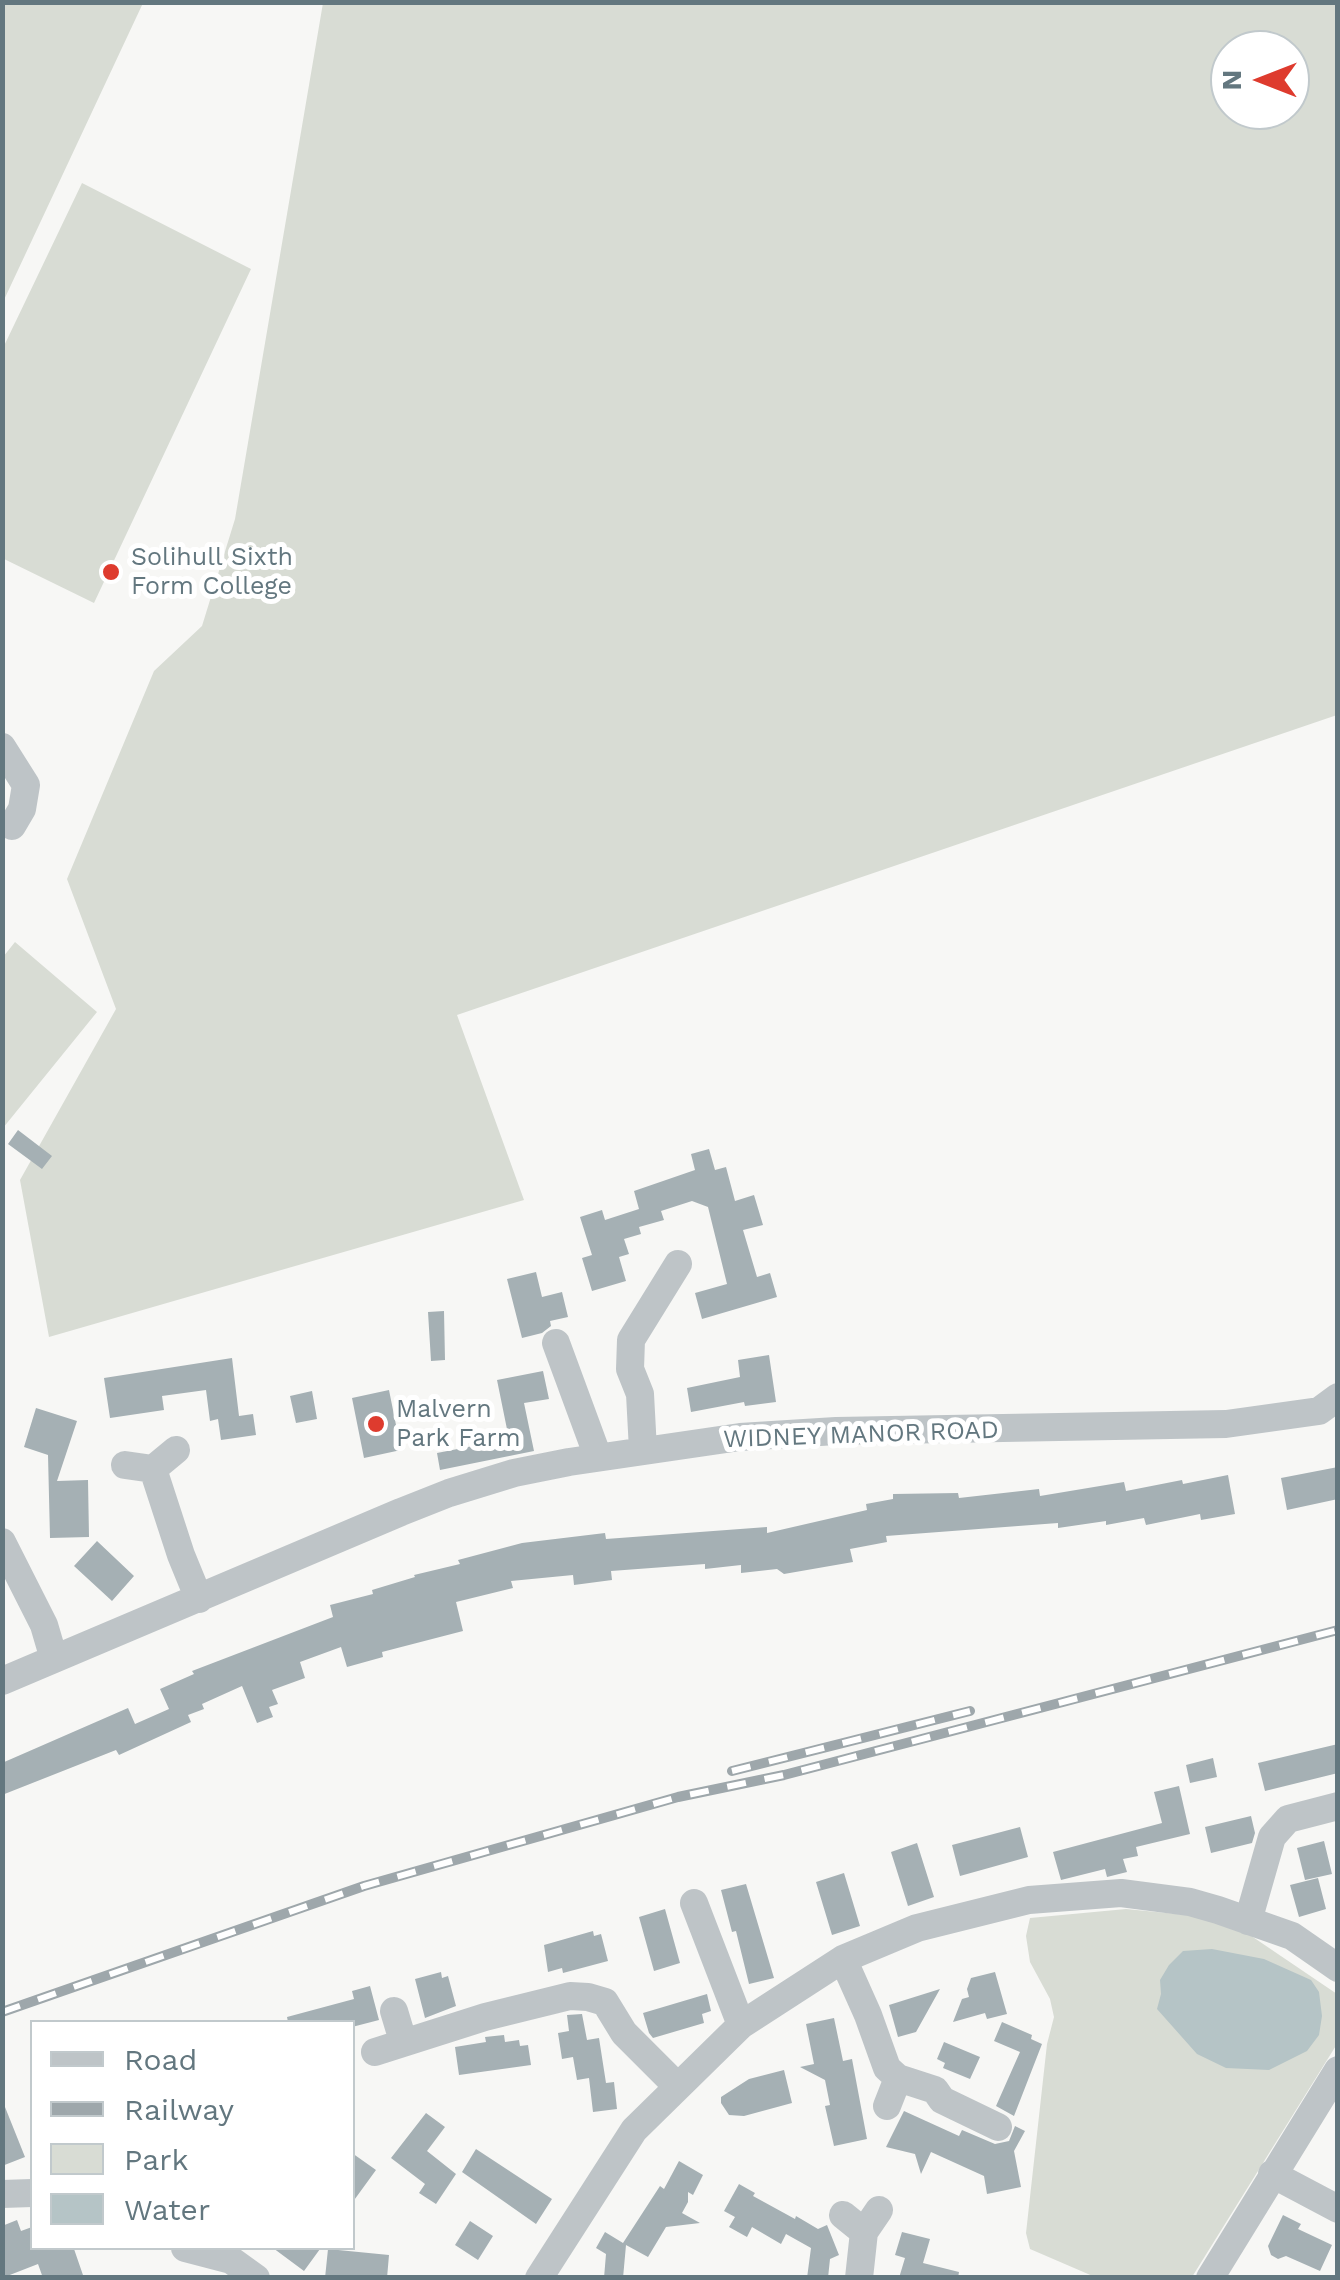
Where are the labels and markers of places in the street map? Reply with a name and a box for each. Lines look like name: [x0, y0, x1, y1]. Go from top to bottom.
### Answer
place label: Solihull Sixth Form College: [131, 543, 293, 602]
marker: Solihull Sixth Form College: [100, 561, 122, 583]
place label: Malvern Park Farm: [396, 1395, 520, 1454]
marker: Malvern Park Farm: [365, 1413, 387, 1435]

